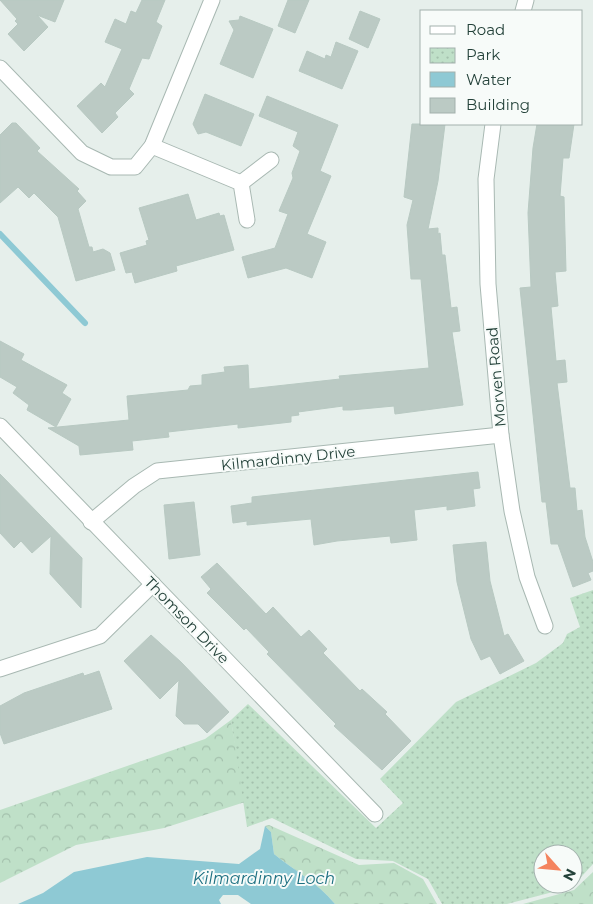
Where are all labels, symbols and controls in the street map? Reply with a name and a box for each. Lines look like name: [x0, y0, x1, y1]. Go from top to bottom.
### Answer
legend: [420, 10, 583, 125]
text: Road: [466, 20, 505, 39]
text: Park: [466, 45, 500, 64]
text: Water: [466, 70, 512, 89]
text: Building: [466, 95, 530, 114]
street label: Morven Road: [482, 326, 510, 428]
street label: Kilmardinny Drive: [220, 442, 356, 474]
street label: Thomson Drive: [141, 572, 233, 668]
north arrow: [533, 844, 583, 894]
text: N: [559, 866, 580, 884]
water label: Kilmardinny Loch: [193, 869, 335, 888]

